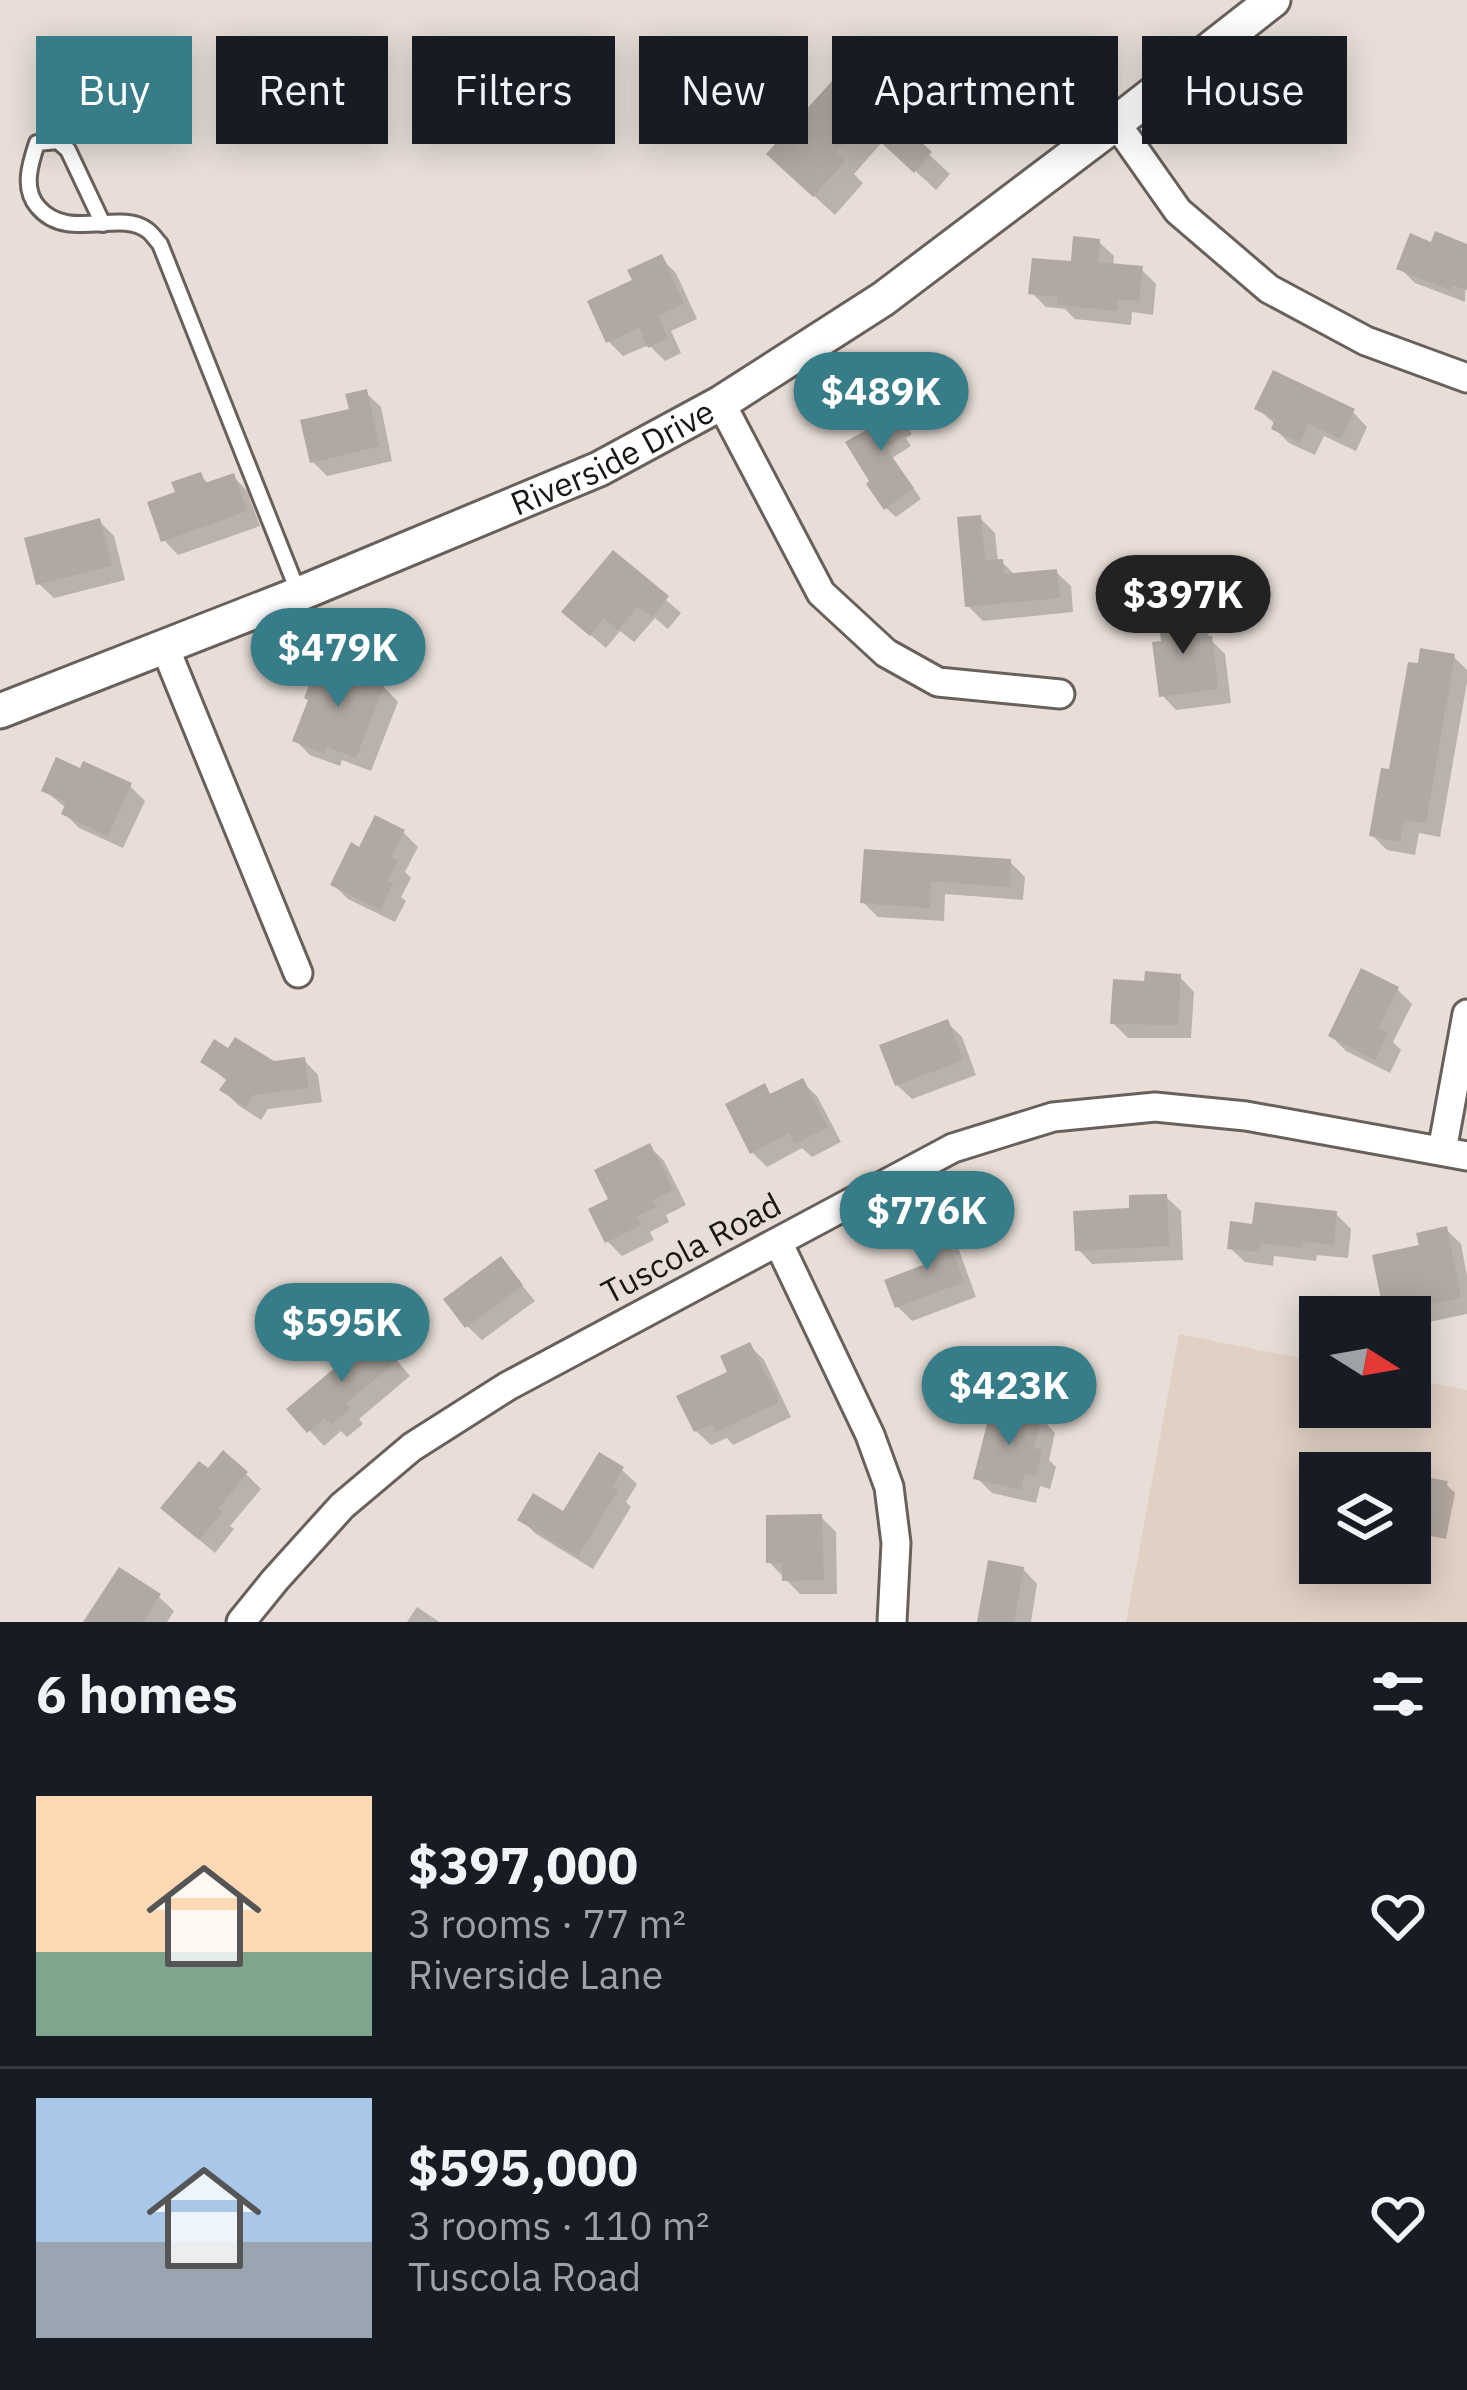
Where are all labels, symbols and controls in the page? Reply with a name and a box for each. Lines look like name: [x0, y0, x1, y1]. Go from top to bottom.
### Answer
chip: Buy: [36, 36, 192, 144]
chip: Rent: [216, 36, 388, 144]
chip: Filters: [412, 36, 615, 144]
chip: New: [639, 36, 808, 144]
chip: Apartment: [832, 36, 1118, 144]
chip: House: [1142, 36, 1347, 144]
pin: $489K: [797, 352, 965, 454]
text: $489K: [821, 365, 941, 416]
street label: Riverside Drive: [504, 389, 721, 524]
pin: $397K: [1099, 555, 1267, 657]
text: $397K: [1123, 568, 1243, 619]
pin: $479K: [254, 608, 422, 710]
text: $479K: [278, 621, 398, 672]
pin: $776K: [843, 1171, 1011, 1273]
street label: Tuscola Road: [594, 1182, 788, 1313]
text: $776K: [867, 1184, 987, 1235]
pin: $595K: [258, 1283, 426, 1385]
text: $595K: [282, 1296, 402, 1347]
north arrow: [1299, 1296, 1431, 1428]
map controls: [1299, 1296, 1431, 1584]
pin: $423K: [925, 1346, 1093, 1448]
text: $423K: [949, 1359, 1069, 1410]
button: layers: [1299, 1452, 1431, 1584]
text: 6 homes: [36, 1661, 238, 1727]
icon: filters: [1365, 1661, 1431, 1727]
text: $397,000: [408, 1832, 638, 1898]
icon: home: [132, 1844, 276, 1988]
icon: heart: [1365, 1883, 1431, 1949]
text: 3 rooms · 77 m²: [408, 1898, 686, 1949]
text: Riverside Lane: [408, 1949, 663, 2000]
text: $595,000: [408, 2134, 638, 2200]
icon: home: [132, 2146, 276, 2290]
icon: heart: [1365, 2185, 1431, 2251]
text: 3 rooms · 110 m²: [408, 2200, 710, 2251]
text: Tuscola Road: [408, 2251, 641, 2302]

